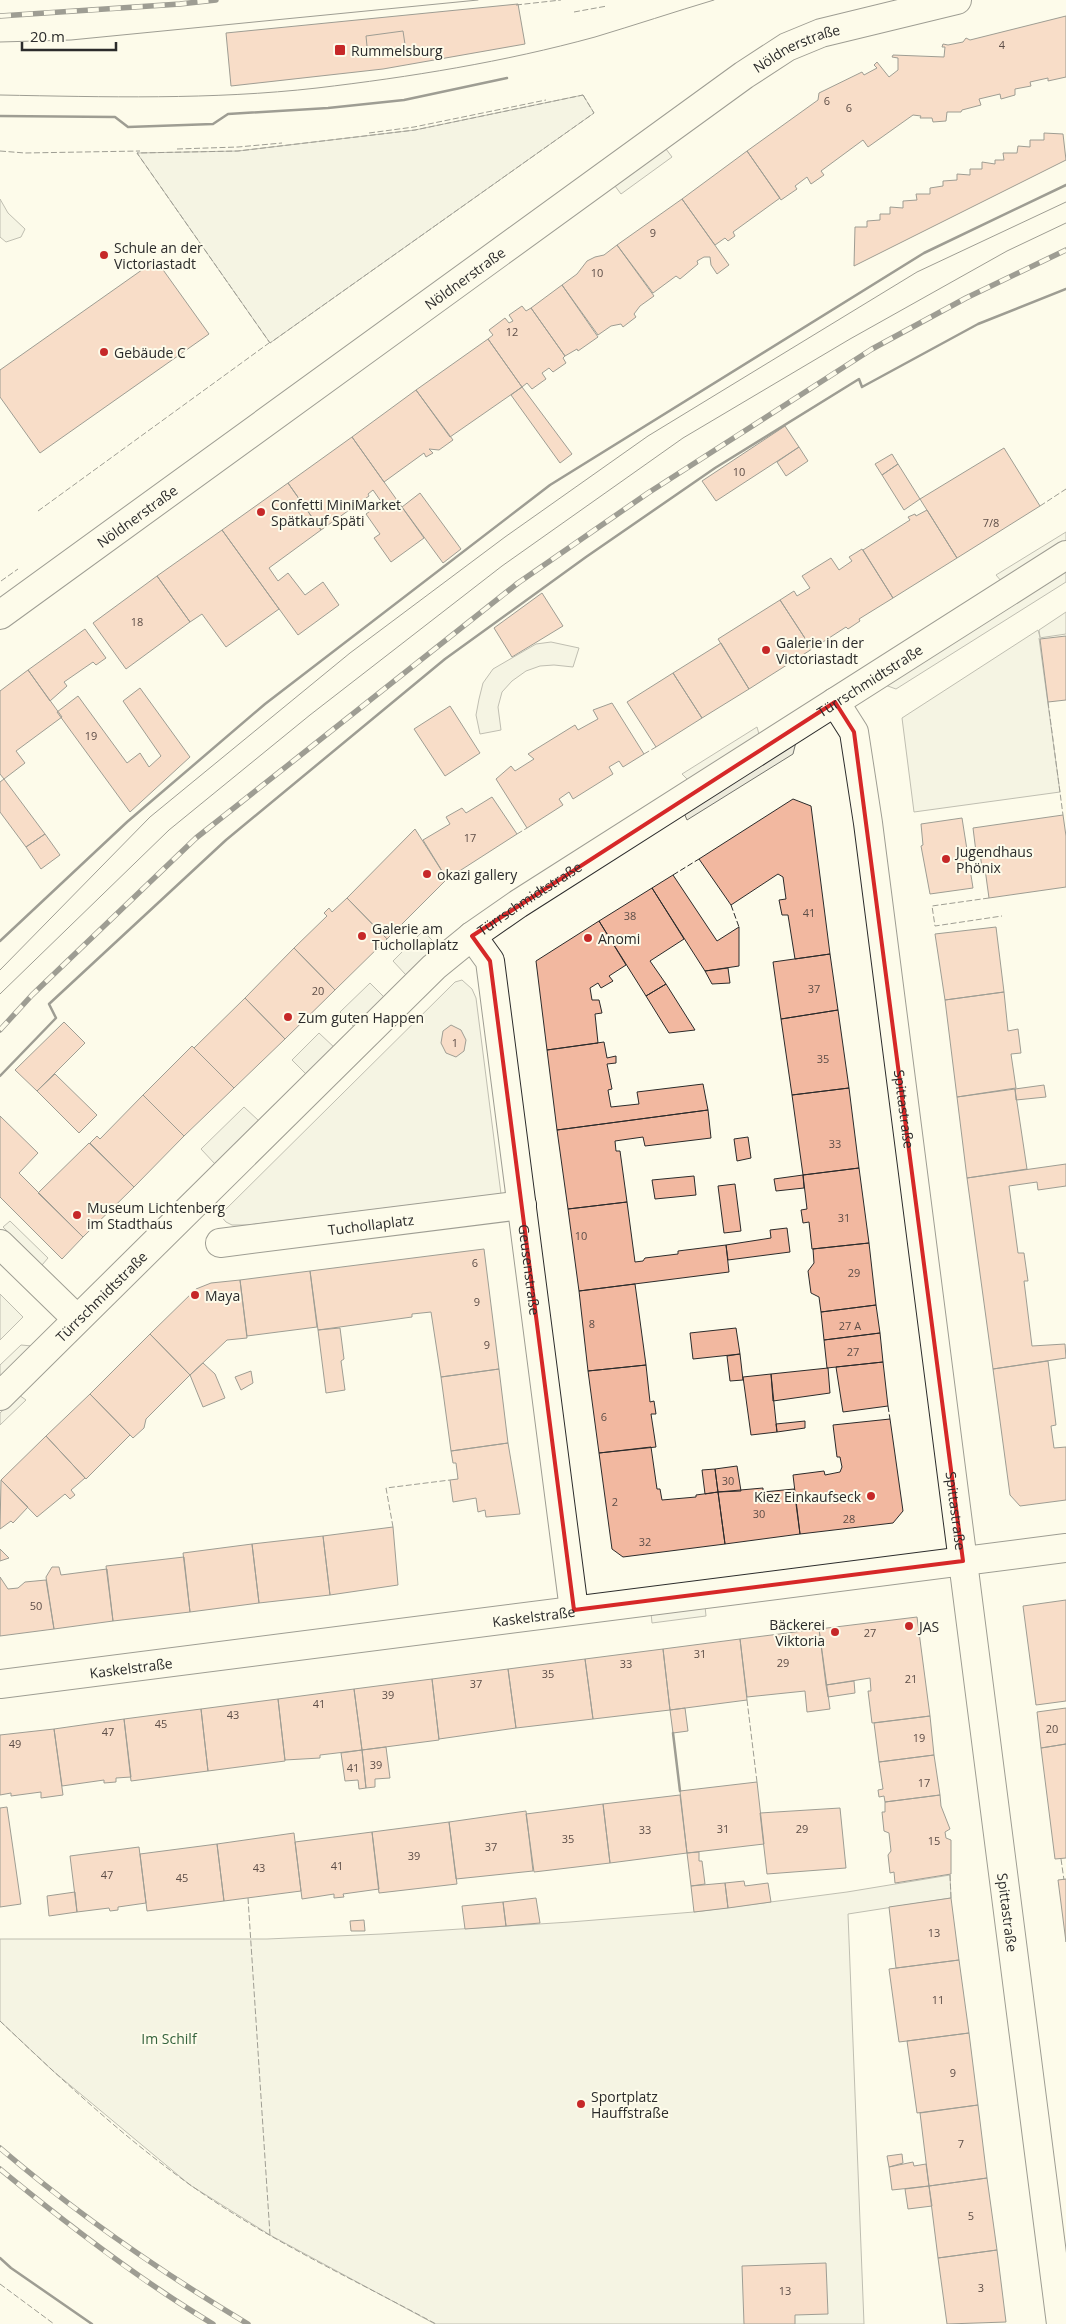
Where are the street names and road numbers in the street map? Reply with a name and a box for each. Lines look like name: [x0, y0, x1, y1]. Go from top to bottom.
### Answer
street label: Nöldnerstraße: [749, 19, 842, 76]
street label: Nöldnerstraße: [420, 242, 509, 313]
street label: Nöldnerstraße: [93, 480, 181, 551]
street label: Türrschmidtstraße: [813, 639, 926, 721]
street label: Türrschmidtstraße: [473, 856, 585, 939]
street label: Spittastraße: [890, 1068, 919, 1150]
street label: Tuchollaplatz: [327, 1209, 415, 1239]
street label: Geusenstraße: [515, 1223, 545, 1316]
street label: Türrschmidtstraße: [51, 1247, 151, 1346]
street label: Spittastraße: [942, 1470, 971, 1551]
street label: Kaskelstraße: [491, 1601, 576, 1631]
street label: Kaskelstraße: [88, 1653, 174, 1682]
street label: Spittastraße: [994, 1872, 1023, 1953]

